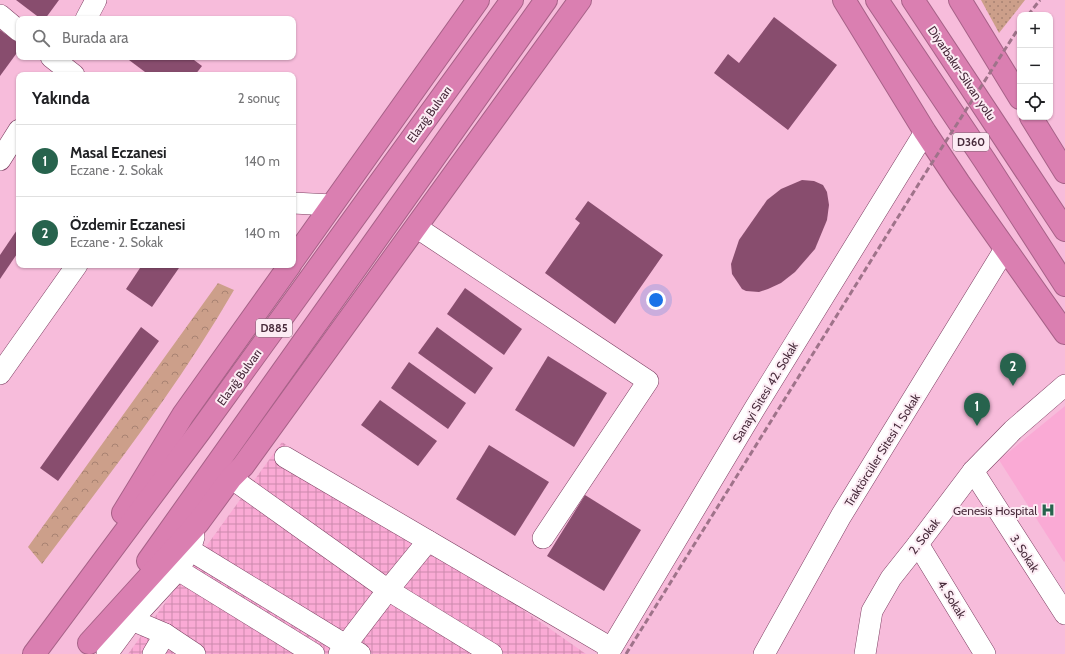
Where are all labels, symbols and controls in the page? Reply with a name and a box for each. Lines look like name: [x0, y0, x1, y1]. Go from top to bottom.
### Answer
map controls: [1017, 12, 1053, 120]
button: +: [1017, 12, 1053, 48]
search box: [16, 16, 296, 60]
street label: Diyarbakır-Silvan yolu: [925, 23, 999, 123]
icon: search: [30, 27, 52, 49]
text: Burada ara: [62, 29, 129, 47]
button: −: [1017, 48, 1053, 84]
street label: Elazığ Bulvarı: [403, 83, 455, 145]
button: locate: [1017, 84, 1053, 120]
text: Yakında: [32, 88, 90, 108]
text: 2 sonuç: [238, 90, 280, 106]
road number: D360: [953, 133, 989, 151]
text: Masal Eczanesi: [70, 144, 167, 162]
text: 1: [43, 153, 47, 169]
text: 140 m: [245, 153, 280, 169]
text: Eczane · 2. Sokak: [70, 162, 163, 178]
text: Özdemir Eczanesi: [70, 216, 185, 234]
text: 2: [42, 225, 48, 241]
text: 140 m: [245, 225, 280, 241]
text: Eczane · 2. Sokak: [70, 234, 163, 250]
your location: [646, 290, 666, 310]
road number: D885: [256, 319, 292, 337]
street label: Sanayi Sitesi 42. Sokak: [729, 338, 801, 445]
street label: Elazığ Bulvarı: [213, 346, 265, 408]
pin: 2: [1000, 353, 1026, 386]
street label: Traktörcüler Sitesi 1. Sokak: [841, 390, 923, 509]
pin: 1: [964, 393, 990, 426]
hospital icon: Genesis Hospital: [1040, 502, 1056, 518]
place label: Genesis Hospital: [953, 503, 1037, 518]
street label: 2. Sokak: [905, 515, 943, 557]
street label: 3. Sokak: [1007, 531, 1043, 575]
street label: 4. Sokak: [935, 577, 970, 621]

